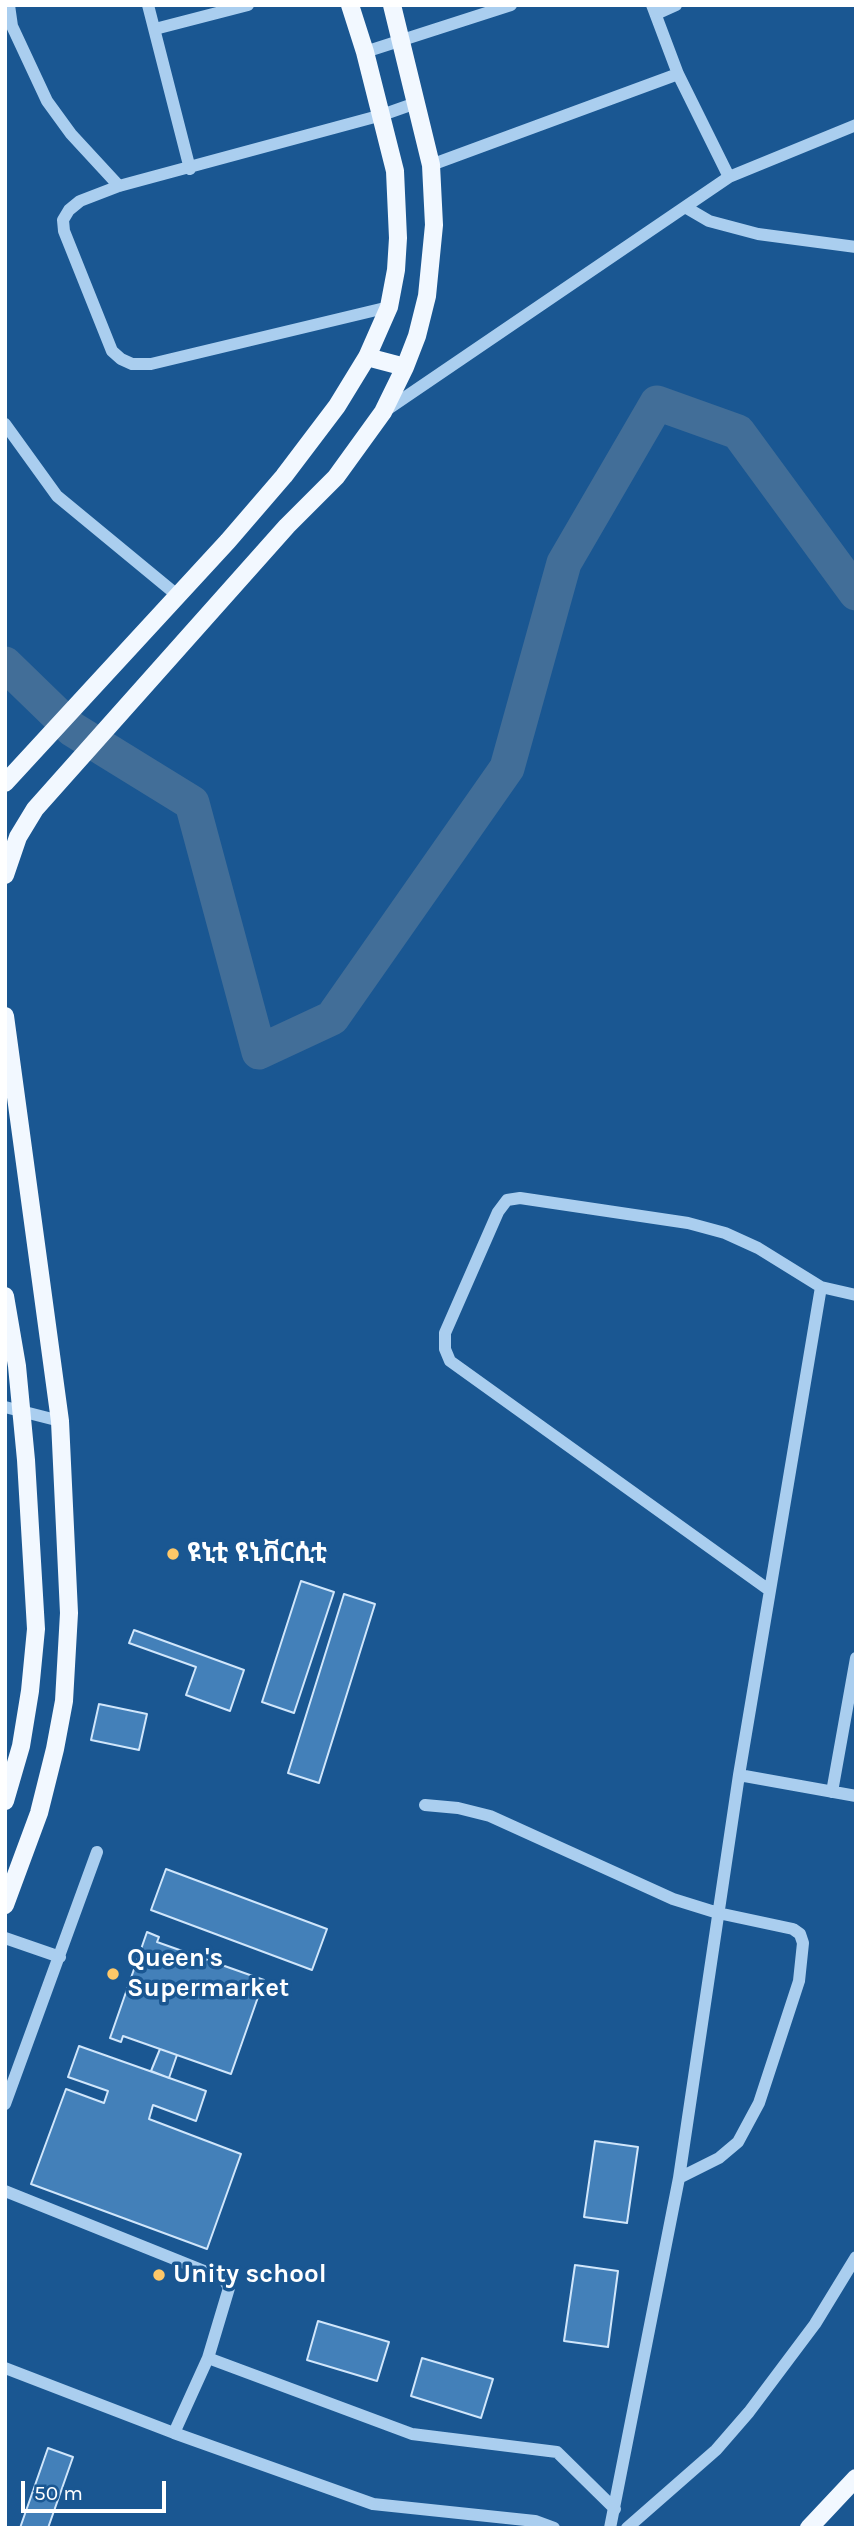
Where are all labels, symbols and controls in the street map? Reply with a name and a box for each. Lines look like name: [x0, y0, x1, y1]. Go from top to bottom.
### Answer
place label: ዩኒቲ ዩኒቨርሲቲ: [187, 1538, 327, 1570]
marker: ዩኒቲ ዩኒቨርሲቲ: [165, 1546, 181, 1562]
place label: Queen's Supermarket: [127, 1943, 289, 2004]
marker: Queen's Supermarket: [105, 1966, 121, 1982]
place label: Unity school: [173, 2259, 327, 2291]
marker: Unity school: [151, 2267, 167, 2283]
scale bar: [24, 2466, 170, 2510]
text: 50 m: [34, 2481, 83, 2505]

